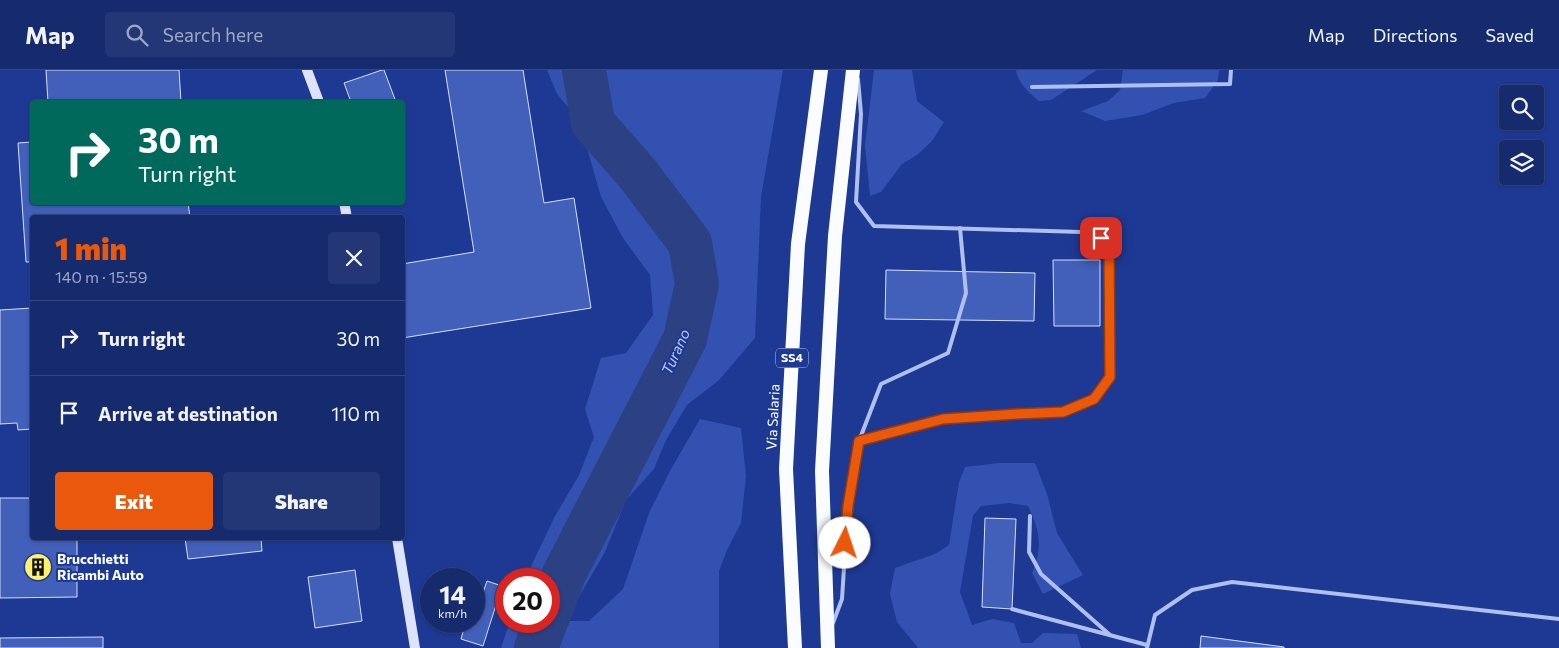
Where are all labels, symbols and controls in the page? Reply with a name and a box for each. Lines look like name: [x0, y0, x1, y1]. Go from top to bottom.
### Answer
search box: [105, 12, 455, 57]
text: Map: [25, 20, 75, 49]
icon: search: [123, 21, 151, 49]
text: Search here: [163, 23, 263, 46]
text: Map: [1308, 24, 1345, 46]
text: Directions: [1373, 24, 1457, 46]
text: Saved: [1485, 24, 1534, 46]
map controls: [1499, 85, 1544, 185]
button: search: [1499, 85, 1544, 130]
text: 30 m: [138, 117, 219, 160]
icon: right: [55, 120, 120, 185]
button: layers: [1499, 140, 1544, 185]
text: Turn right: [138, 160, 236, 187]
pin: [1080, 217, 1122, 259]
icon: arrive: [1087, 224, 1115, 252]
text: 1 min: [55, 229, 127, 266]
button: close: [328, 232, 380, 284]
text: 140 m · 15:59: [55, 267, 148, 286]
icon: right: [55, 324, 83, 352]
water label: Turano: [657, 326, 693, 377]
text: Turn right: [98, 327, 185, 350]
text: 30 m: [337, 327, 380, 350]
road number: SS4: [776, 348, 808, 368]
street label: Via Salaria: [762, 384, 783, 450]
icon: arrive: [55, 399, 83, 427]
text: Arrive at destination: [98, 402, 278, 425]
text: 110 m: [331, 402, 380, 425]
button: Exit: [55, 472, 213, 530]
button: Share: [223, 472, 380, 530]
position arrow: [818, 516, 870, 568]
place label: Brucchietti Ricambi Auto: [57, 550, 144, 583]
building icon: Brucchietti Ricambi Auto: [23, 552, 53, 582]
speed limit sign: 20: [495, 568, 560, 633]
text: 14: [439, 579, 466, 609]
text: km/h: [438, 606, 467, 620]

